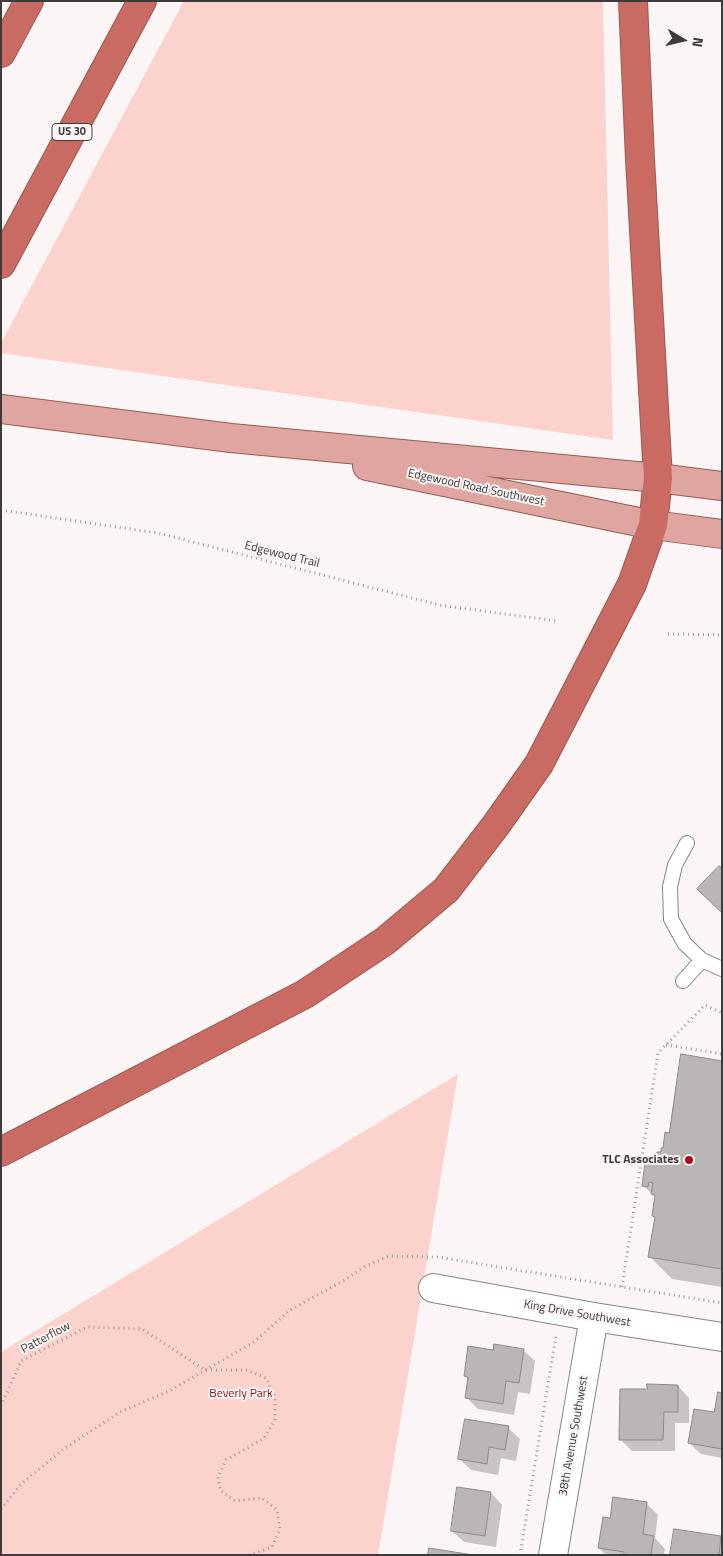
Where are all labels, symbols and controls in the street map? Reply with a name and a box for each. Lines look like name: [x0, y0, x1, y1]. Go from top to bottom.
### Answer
north arrow: [658, 15, 708, 65]
text: N: [687, 36, 709, 49]
road number: US 30: [52, 124, 92, 140]
street label: Edgewood Road Southwest: [406, 466, 546, 510]
street label: Edgewood Trail: [243, 539, 321, 571]
place label: TLC Associates: [602, 1153, 679, 1167]
marker: TLC Associates: [683, 1154, 695, 1166]
street label: King Drive Southwest: [522, 1298, 632, 1330]
street label: Patterflow: [19, 1319, 73, 1357]
street label: 38th Avenue Southwest: [556, 1375, 592, 1497]
park label: Beverly Park: [209, 1387, 273, 1401]

